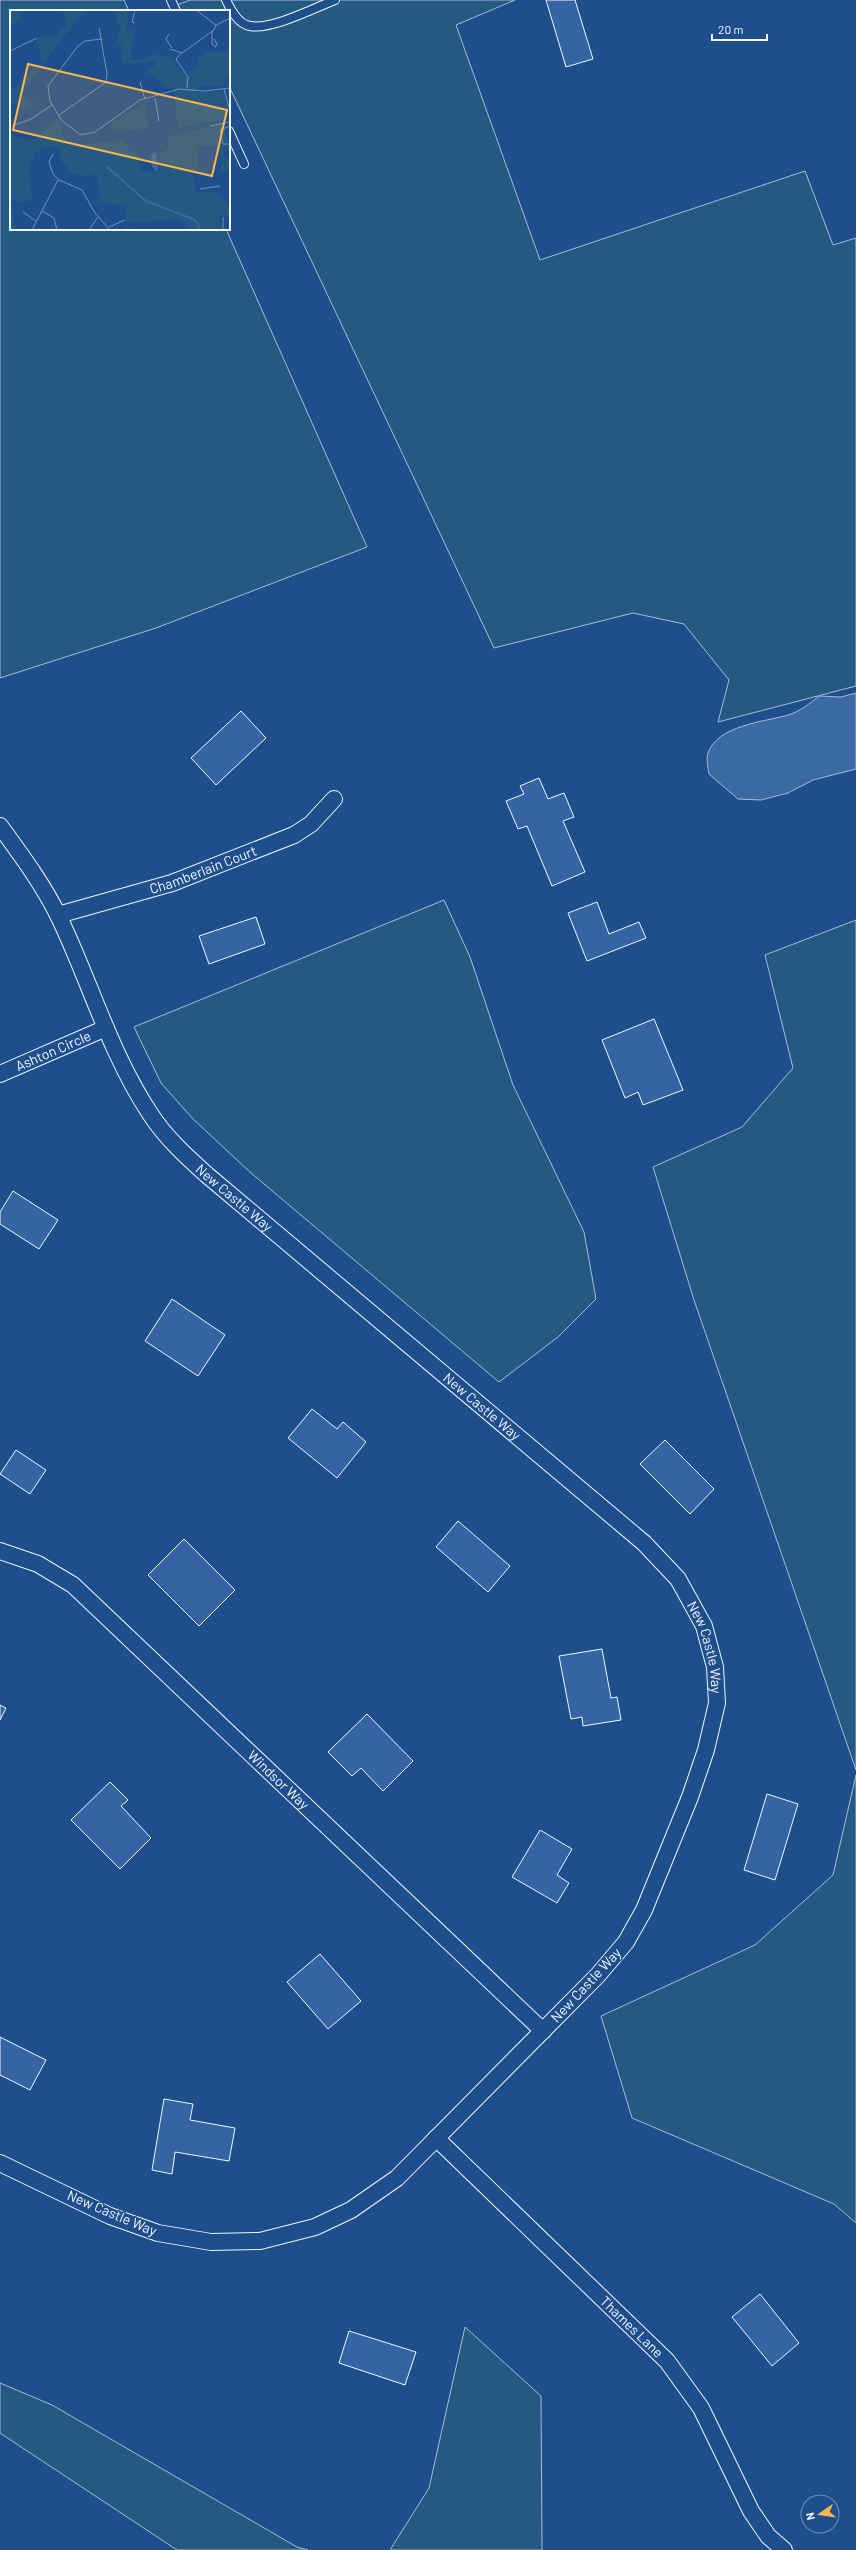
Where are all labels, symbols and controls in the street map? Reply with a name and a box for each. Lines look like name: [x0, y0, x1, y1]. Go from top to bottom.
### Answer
inset map: [10, 10, 230, 230]
scale bar: [712, 16, 767, 42]
text: 20 m: [718, 22, 744, 36]
street label: Chamberlain Court: [147, 842, 259, 897]
street label: Ashton Circle: [13, 1027, 93, 1074]
street label: New Castle Way: [192, 1160, 277, 1235]
street label: New Castle Way: [440, 1369, 525, 1444]
street label: New Castle Way: [684, 1598, 725, 1694]
street label: Windsor Way: [244, 1746, 313, 1813]
street label: New Castle Way: [547, 1943, 625, 2025]
street label: New Castle Way: [65, 2186, 160, 2239]
street label: Thames Lane: [597, 2292, 667, 2361]
north arrow: [800, 2494, 840, 2534]
text: N: [803, 2511, 817, 2521]

